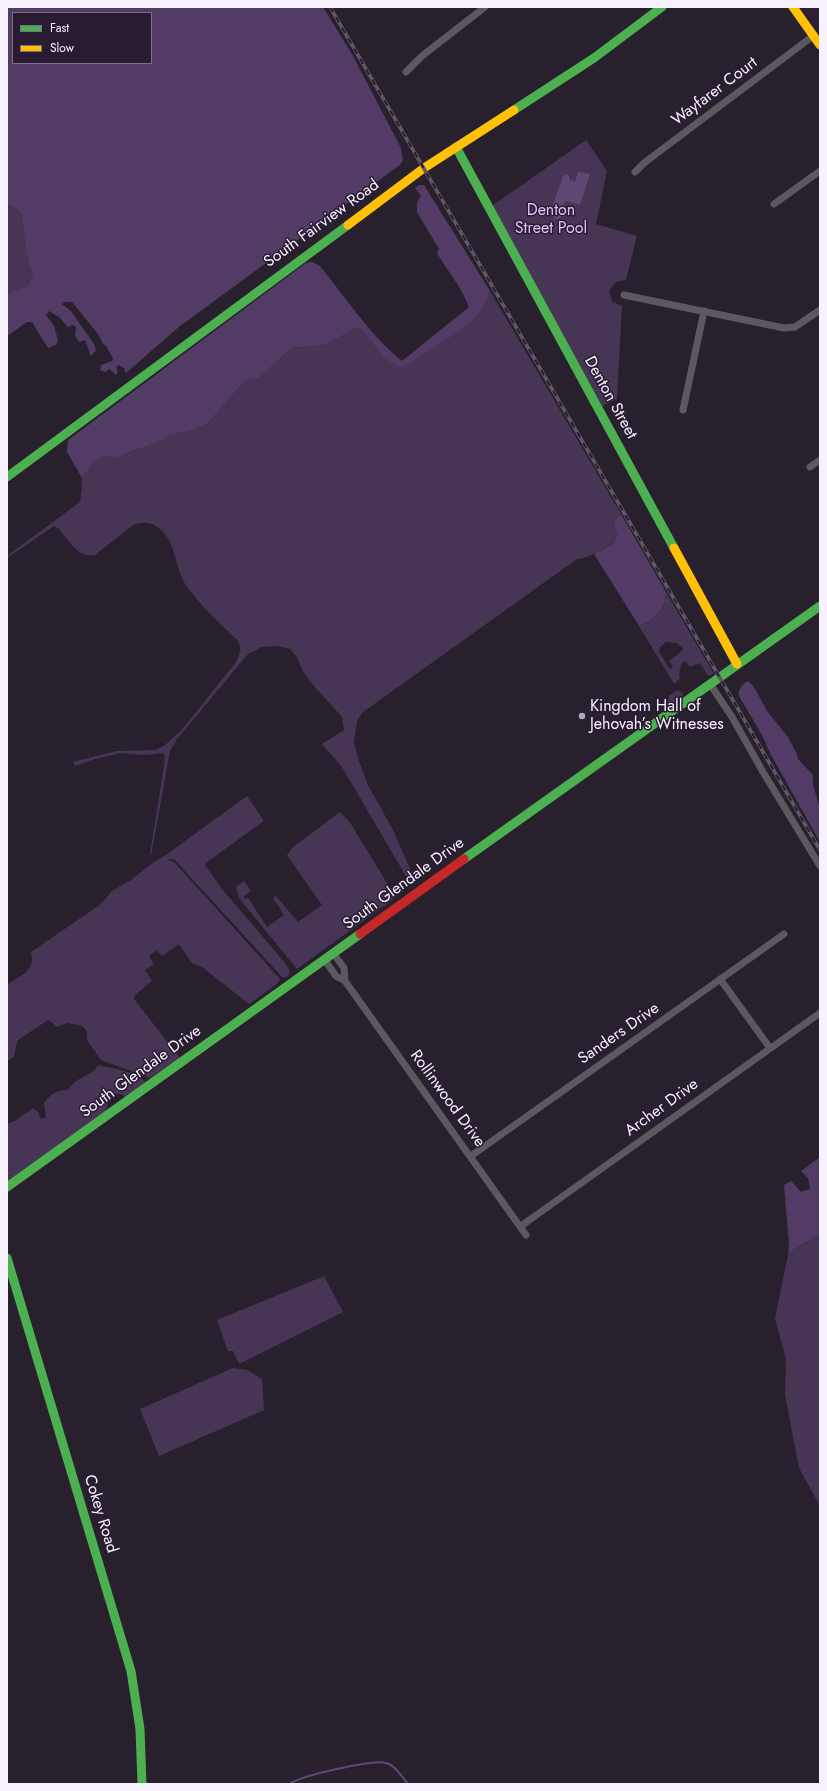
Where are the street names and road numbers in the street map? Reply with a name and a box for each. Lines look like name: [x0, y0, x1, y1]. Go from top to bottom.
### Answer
street label: Wayfarer Court: [668, 54, 762, 130]
street label: South Fairview Road: [261, 176, 383, 272]
street label: Denton Street: [579, 353, 641, 443]
street label: South Glendale Drive: [340, 834, 468, 934]
street label: Sanders Drive: [575, 999, 663, 1069]
street label: South Glendale Drive: [77, 1022, 205, 1122]
street label: Rollinwood Drive: [405, 1047, 489, 1151]
street label: Archer Drive: [622, 1075, 702, 1141]
street label: Cokey Road: [79, 1473, 121, 1555]

